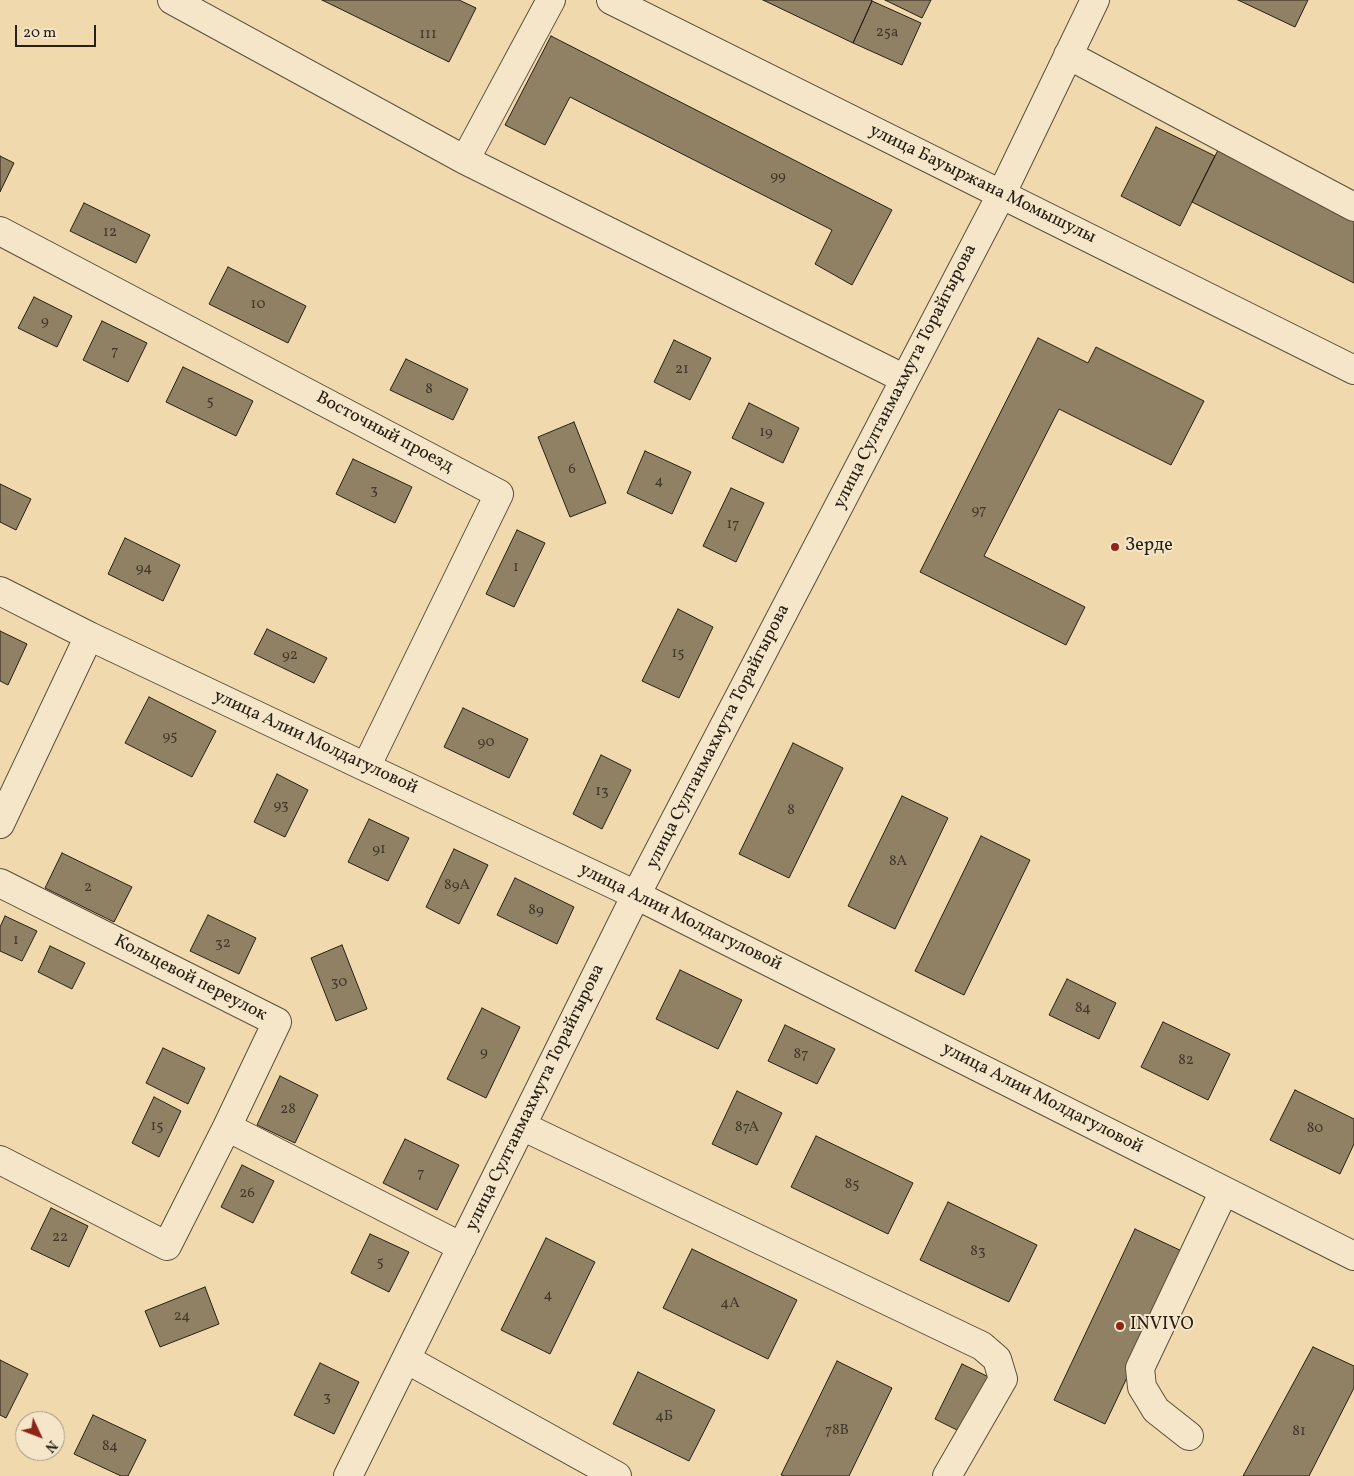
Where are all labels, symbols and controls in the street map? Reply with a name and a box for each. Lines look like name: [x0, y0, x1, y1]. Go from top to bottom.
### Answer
scale bar: [18, 15, 99, 47]
text: 20 m: [23, 23, 56, 44]
house number: 25а: [876, 24, 898, 42]
house number: 111: [419, 26, 437, 44]
street label: улица Бауыржана Момышулы: [865, 121, 1099, 249]
house number: 99: [770, 168, 786, 186]
house number: 12: [103, 224, 117, 242]
street label: улица Султанмахмута Торайгырова: [830, 241, 982, 513]
house number: 10: [251, 296, 265, 314]
house number: 9: [41, 313, 49, 331]
house number: 7: [111, 343, 119, 361]
house number: 21: [675, 361, 689, 379]
house number: 8: [425, 381, 433, 399]
street label: Восточный проезд: [312, 388, 456, 478]
house number: 5: [206, 393, 214, 411]
house number: 19: [759, 424, 773, 442]
house number: 6: [568, 461, 576, 479]
house number: 4: [655, 473, 663, 491]
house number: 3: [370, 482, 378, 500]
house number: 97: [971, 502, 987, 520]
house number: 17: [726, 516, 740, 534]
place label: Зерде: [1125, 536, 1173, 558]
marker: Зерде: [1109, 541, 1121, 553]
house number: 1: [513, 559, 519, 577]
house number: 94: [136, 560, 152, 578]
street label: улица Султанмахмута Торайгырова: [643, 601, 795, 873]
house number: 15: [671, 645, 685, 663]
house number: 92: [282, 647, 298, 665]
street label: улица Алии Молдагуловой: [209, 686, 421, 800]
house number: 95: [163, 728, 177, 746]
house number: 90: [477, 734, 495, 752]
house number: 13: [595, 783, 609, 801]
house number: 93: [273, 797, 289, 815]
house number: 8: [787, 802, 795, 820]
house number: 91: [372, 841, 386, 859]
house number: 8А: [889, 853, 907, 871]
street label: улица Алии Молдагуловой: [575, 859, 785, 977]
house number: 89А: [444, 877, 470, 895]
house number: 2: [84, 879, 92, 897]
house number: 89: [528, 902, 544, 920]
street label: Кольцевой переулок: [110, 931, 270, 1027]
house number: 1: [13, 932, 19, 950]
house number: 32: [215, 935, 231, 953]
street label: улица Султанмахмута Торайгырова: [462, 961, 610, 1235]
house number: 30: [331, 974, 347, 992]
house number: 84: [1075, 1000, 1091, 1018]
street label: улица Алии Молдагуловой: [938, 1039, 1146, 1159]
house number: 9: [480, 1044, 488, 1062]
house number: 87: [794, 1046, 808, 1064]
house number: 82: [1178, 1052, 1194, 1070]
house number: 28: [280, 1101, 296, 1119]
house number: 15: [150, 1118, 164, 1136]
house number: 87А: [735, 1119, 759, 1137]
house number: 80: [1307, 1120, 1323, 1138]
house number: 7: [417, 1165, 425, 1183]
house number: 85: [845, 1176, 859, 1194]
house number: 26: [239, 1185, 255, 1203]
house number: 22: [52, 1229, 68, 1247]
house number: 83: [970, 1243, 986, 1261]
house number: 5: [376, 1254, 384, 1272]
house number: 4: [544, 1287, 552, 1305]
house number: 4А: [720, 1295, 740, 1313]
house number: 24: [174, 1308, 190, 1326]
place label: INVIVO: [1130, 1315, 1194, 1337]
marker: INVIVO: [1114, 1320, 1126, 1332]
house number: 3: [323, 1389, 331, 1407]
house number: 4Б: [655, 1408, 673, 1426]
north arrow: [15, 1411, 65, 1461]
house number: 78В: [825, 1422, 849, 1440]
house number: 81: [1292, 1423, 1306, 1441]
text: N: [40, 1436, 61, 1456]
house number: 84: [102, 1438, 118, 1456]

